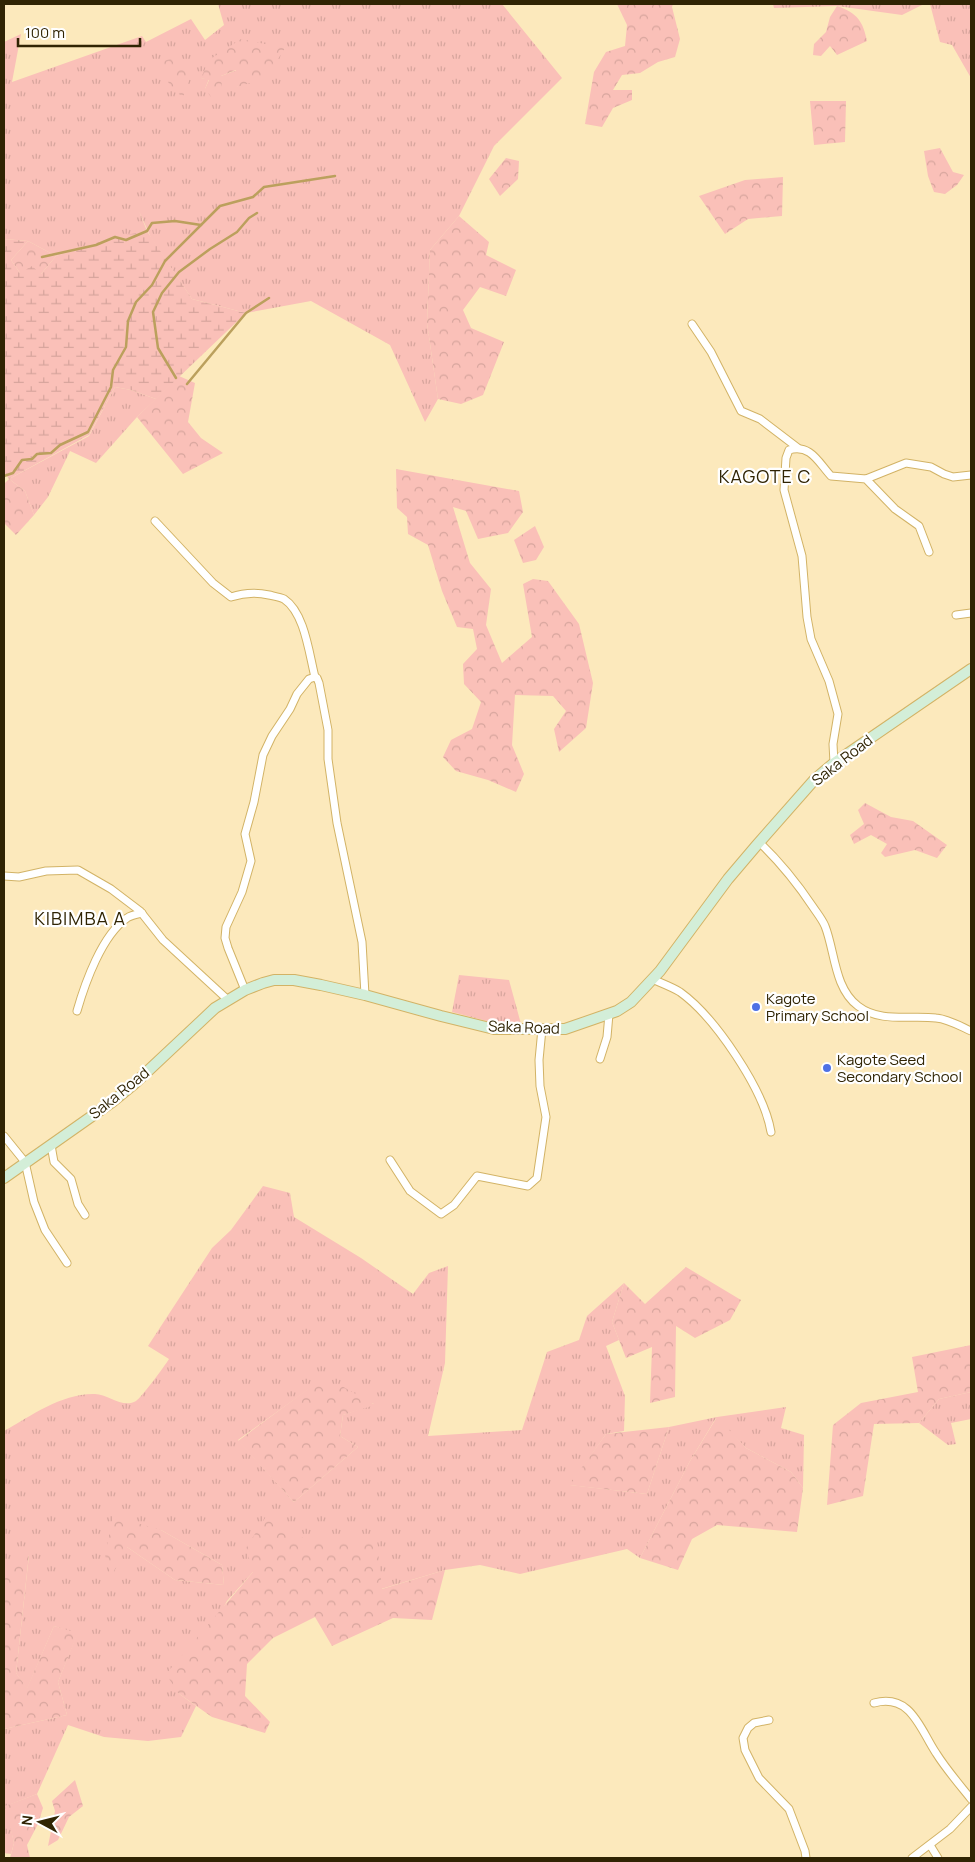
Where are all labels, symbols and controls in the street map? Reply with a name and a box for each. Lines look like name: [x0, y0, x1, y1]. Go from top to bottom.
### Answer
scale bar: [18, 15, 140, 47]
text: 100 m: [25, 22, 65, 43]
district label: KAGOTE C: [719, 464, 811, 488]
street label: Saka Road: [807, 730, 877, 790]
district label: KIBIMBA A: [34, 906, 126, 930]
place label: Kagote Primary School: [766, 988, 869, 1026]
marker: Kagote Primary School: [750, 1001, 762, 1013]
street label: Saka Road: [488, 1015, 560, 1039]
place label: Kagote Seed Secondary School: [837, 1049, 962, 1087]
street label: Saka Road: [84, 1062, 154, 1124]
marker: Kagote Seed Secondary School: [821, 1062, 833, 1074]
north arrow: [15, 1797, 65, 1847]
text: N: [17, 1814, 37, 1827]

